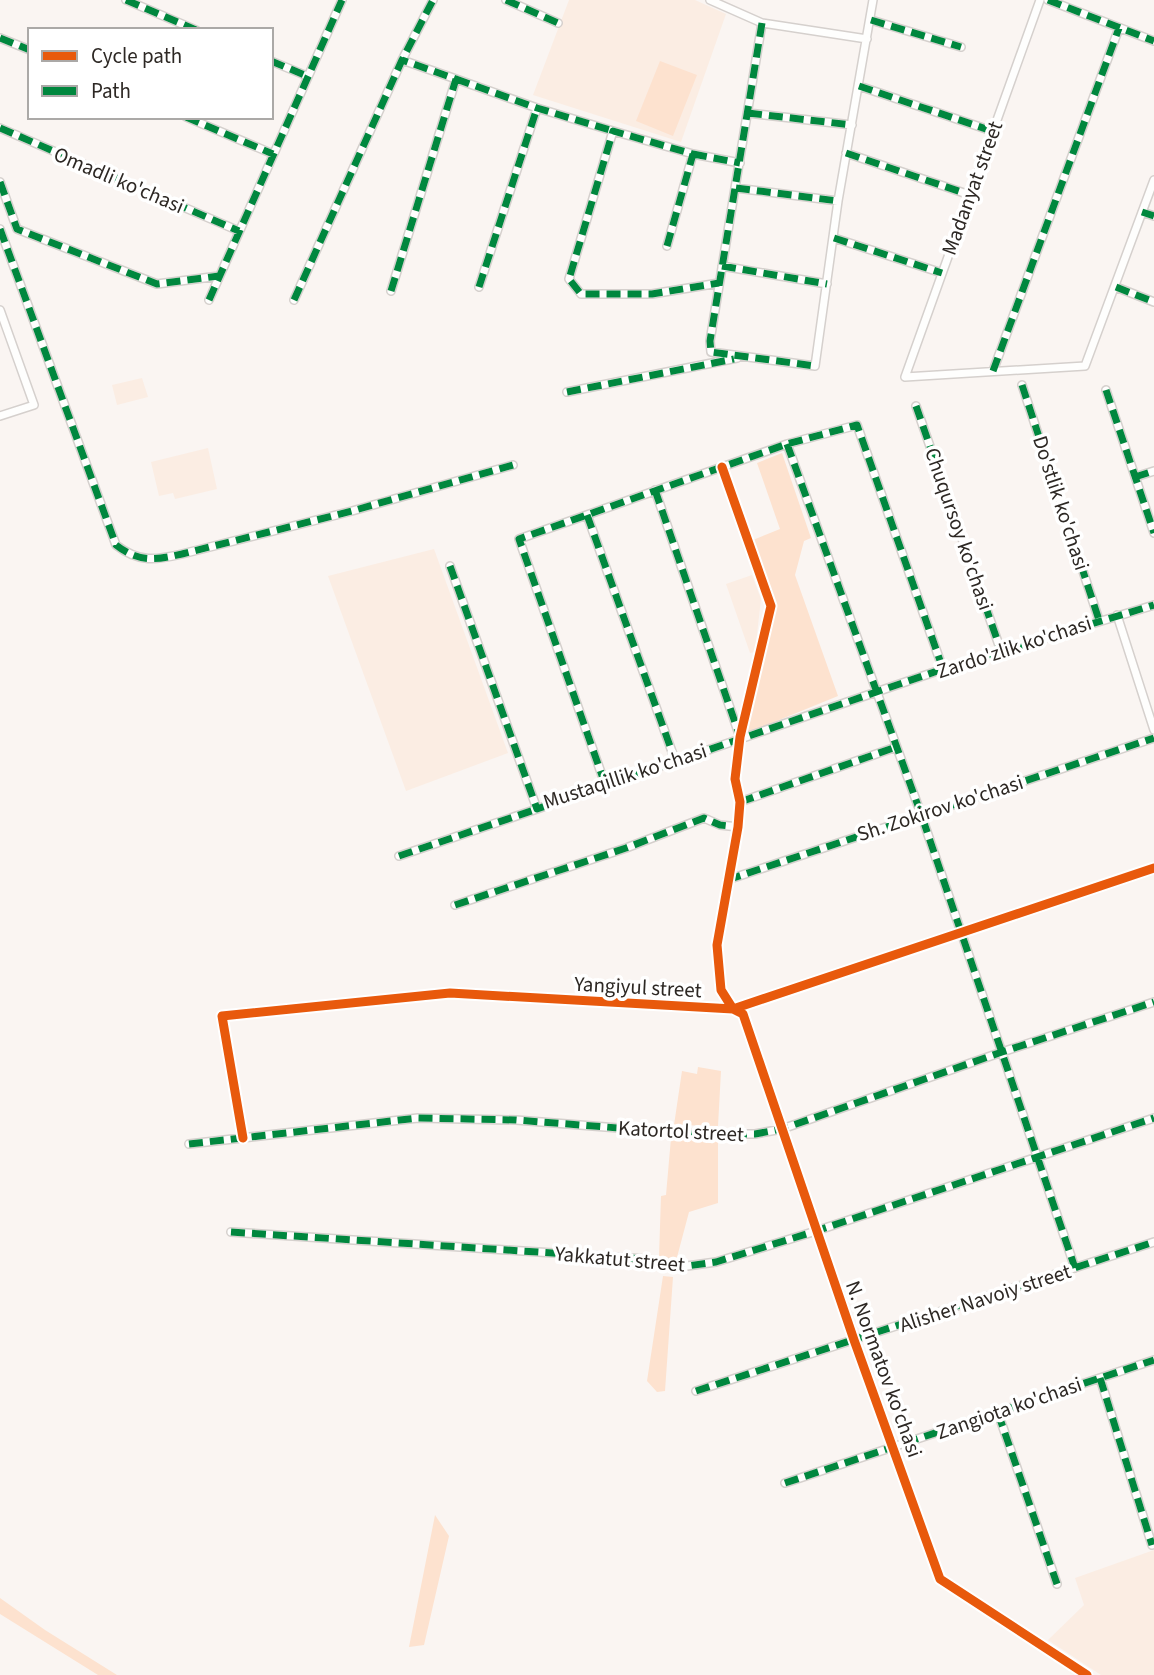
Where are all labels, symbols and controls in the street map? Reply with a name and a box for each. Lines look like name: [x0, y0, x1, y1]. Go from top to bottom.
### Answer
legend: [28, 28, 273, 119]
text: Cycle path: [91, 41, 182, 71]
text: Path: [91, 76, 131, 106]
street label: Madanyat street: [934, 117, 1010, 259]
street label: Omadli ko'chasi: [49, 139, 189, 221]
street label: Do'stlik ko'chasi: [1025, 432, 1097, 574]
street label: Chuqursoy ko'chasi: [917, 444, 1001, 614]
street label: Zardo'zlik ko'chasi: [933, 608, 1095, 686]
street label: Mustaqillik ko'chasi: [539, 735, 711, 817]
street label: Sh. Zokirov ko'chasi: [853, 767, 1027, 849]
street label: Yangiyul street: [573, 969, 702, 1005]
street label: Katortol street: [617, 1113, 745, 1149]
street label: Yakkatut street: [553, 1238, 686, 1280]
street label: Alisher Navoiy street: [895, 1256, 1075, 1340]
street label: N. Normatov ko'chasi: [838, 1276, 930, 1462]
street label: Zangiota ko'chasi: [932, 1369, 1086, 1447]

